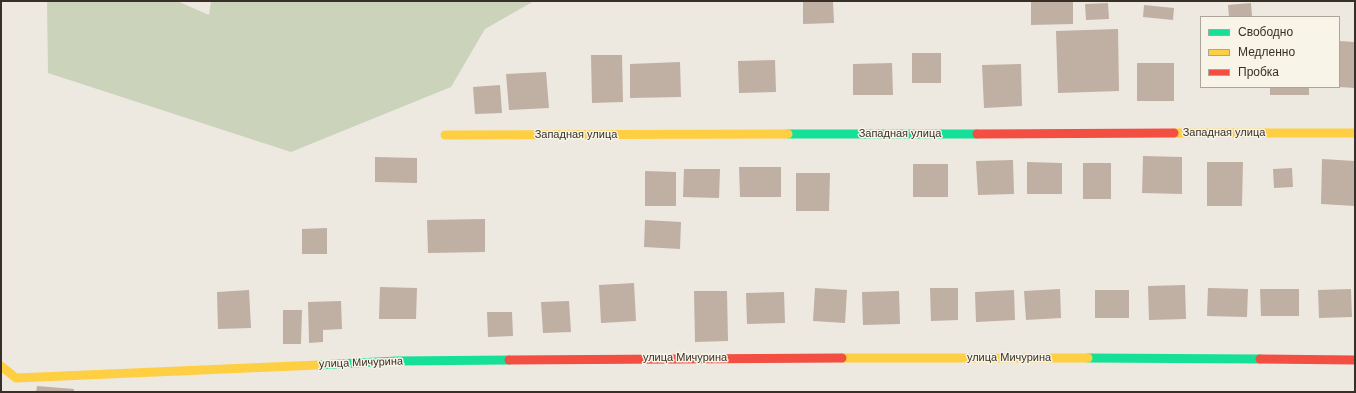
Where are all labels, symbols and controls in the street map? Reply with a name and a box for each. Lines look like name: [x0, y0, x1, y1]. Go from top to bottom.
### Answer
legend: [1200, 16, 1340, 88]
text: Свободно: [1238, 25, 1293, 39]
text: Медленно: [1238, 45, 1295, 59]
text: Пробка: [1238, 65, 1279, 79]
street label: Западная улица: [1183, 126, 1265, 140]
street label: Западная улица: [859, 127, 941, 141]
street label: Западная улица: [535, 128, 617, 142]
street label: улица Мичурина: [643, 351, 727, 365]
street label: улица Мичурина: [967, 351, 1051, 365]
street label: улица Мичурина: [319, 355, 403, 371]

